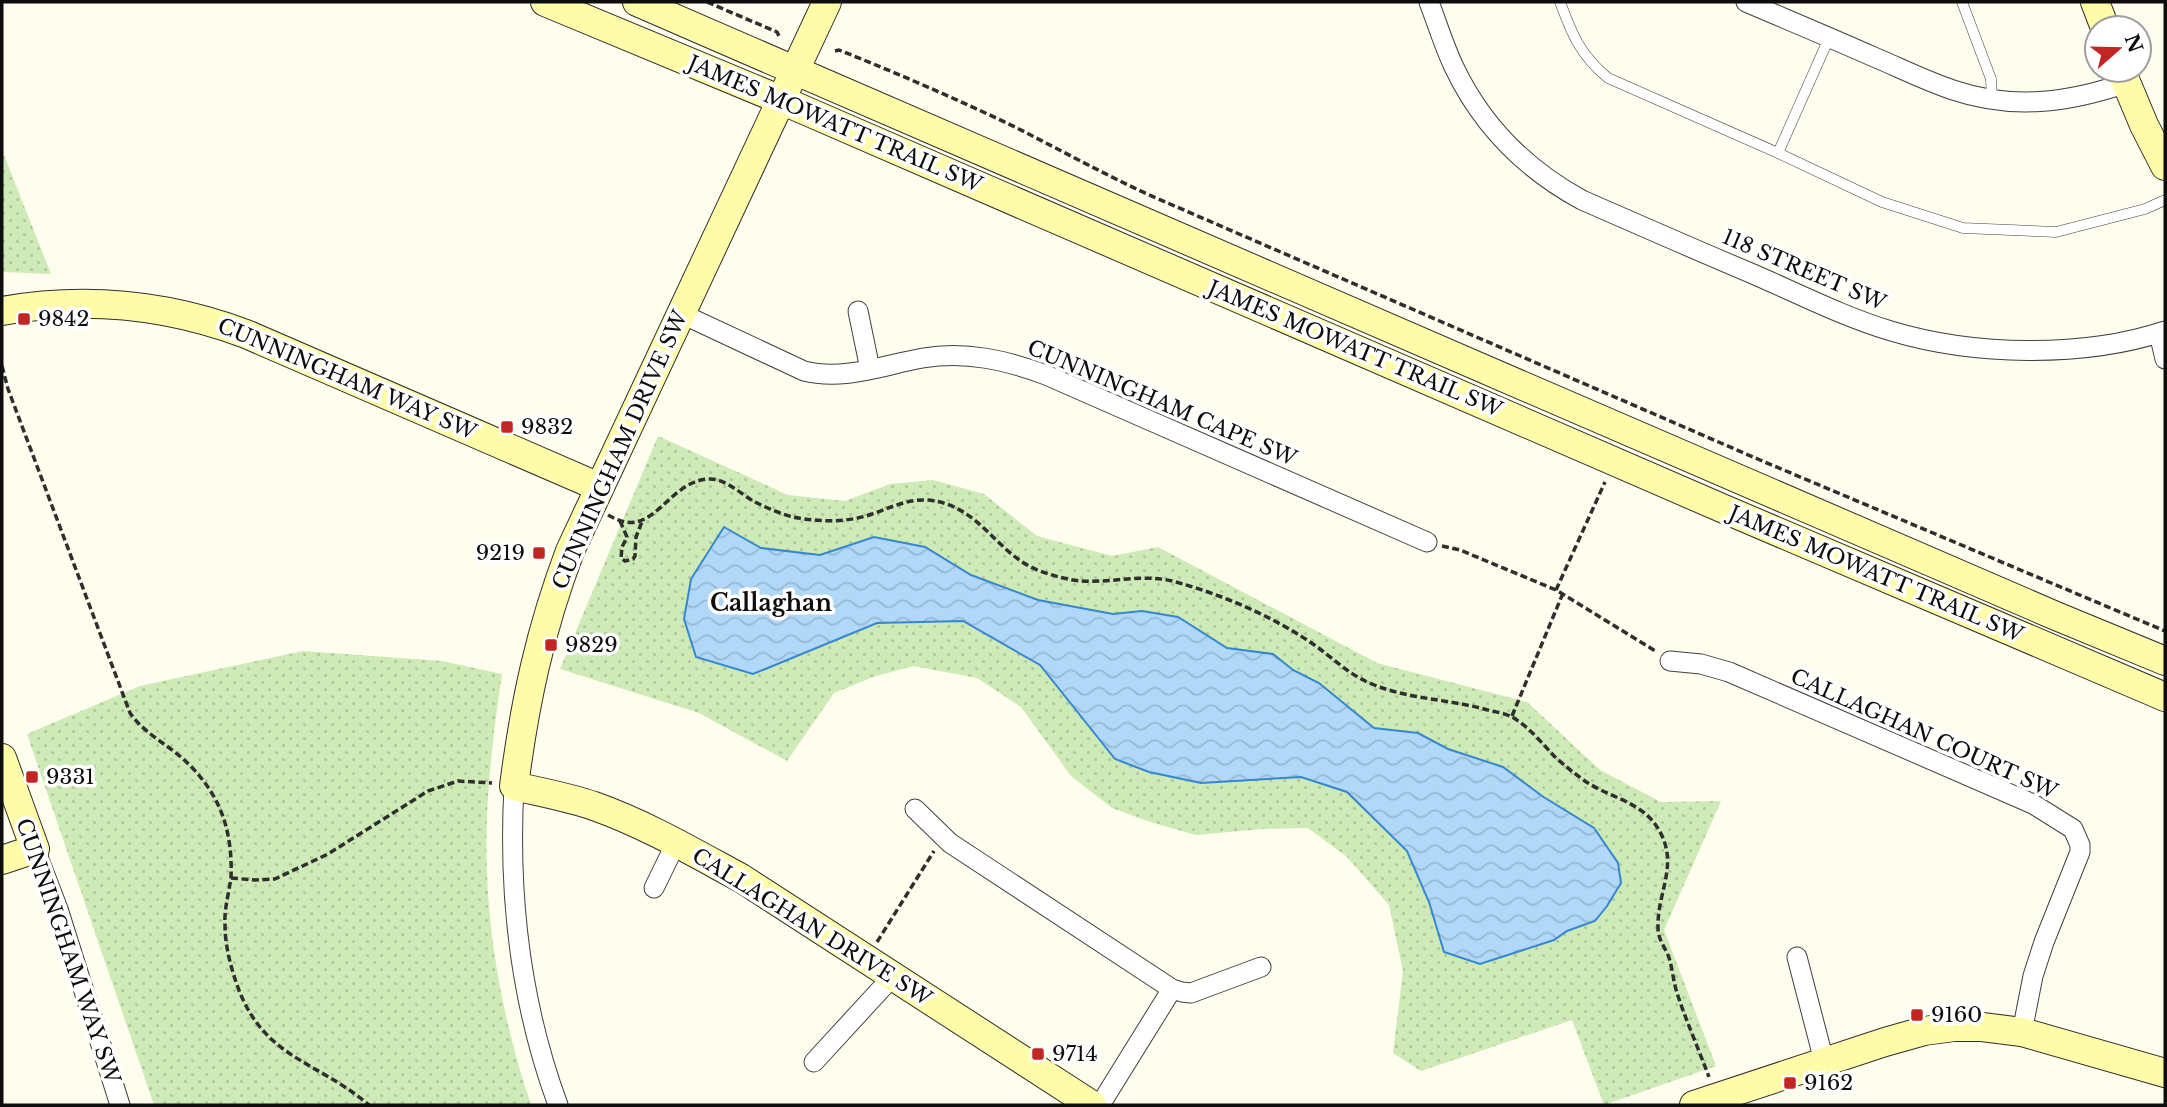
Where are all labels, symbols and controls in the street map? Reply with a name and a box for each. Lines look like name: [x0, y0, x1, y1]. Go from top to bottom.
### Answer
north arrow: [2083, 14, 2153, 84]
text: N: [2120, 31, 2147, 56]
street label: JAMES MOWATT TRAIL SW: [681, 49, 986, 198]
street label: 118 STREET SW: [1718, 224, 1890, 316]
street label: JAMES MOWATT TRAIL SW: [1201, 274, 1506, 423]
place label: 9842: [38, 306, 89, 332]
street label: CUNNINGHAM DRIVE SW: [547, 306, 694, 593]
marker: 9842: [16, 311, 32, 327]
street label: CUNNINGHAM WAY SW: [214, 313, 481, 446]
street label: CUNNINGHAM CAPE SW: [1023, 334, 1301, 472]
place label: 9832: [521, 414, 573, 440]
marker: 9832: [499, 419, 515, 435]
street label: JAMES MOWATT TRAIL SW: [1722, 499, 2027, 648]
place label: 9219: [476, 540, 525, 566]
marker: 9219: [531, 545, 547, 561]
district label: Callaghan: [710, 589, 832, 617]
place label: 9829: [565, 632, 618, 658]
marker: 9829: [543, 637, 559, 653]
street label: CALLAGHAN COURT SW: [1787, 663, 2062, 805]
place label: 9331: [46, 764, 95, 790]
marker: 9331: [24, 769, 40, 785]
street label: CUNNINGHAM WAY SW: [10, 815, 126, 1087]
street label: CALLAGHAN DRIVE SW: [687, 842, 937, 1012]
place label: 9160: [1931, 1002, 1982, 1028]
marker: 9160: [1909, 1007, 1925, 1023]
place label: 9714: [1052, 1041, 1098, 1067]
marker: 9714: [1030, 1046, 1046, 1062]
place label: 9162: [1804, 1070, 1853, 1096]
marker: 9162: [1782, 1075, 1798, 1091]

